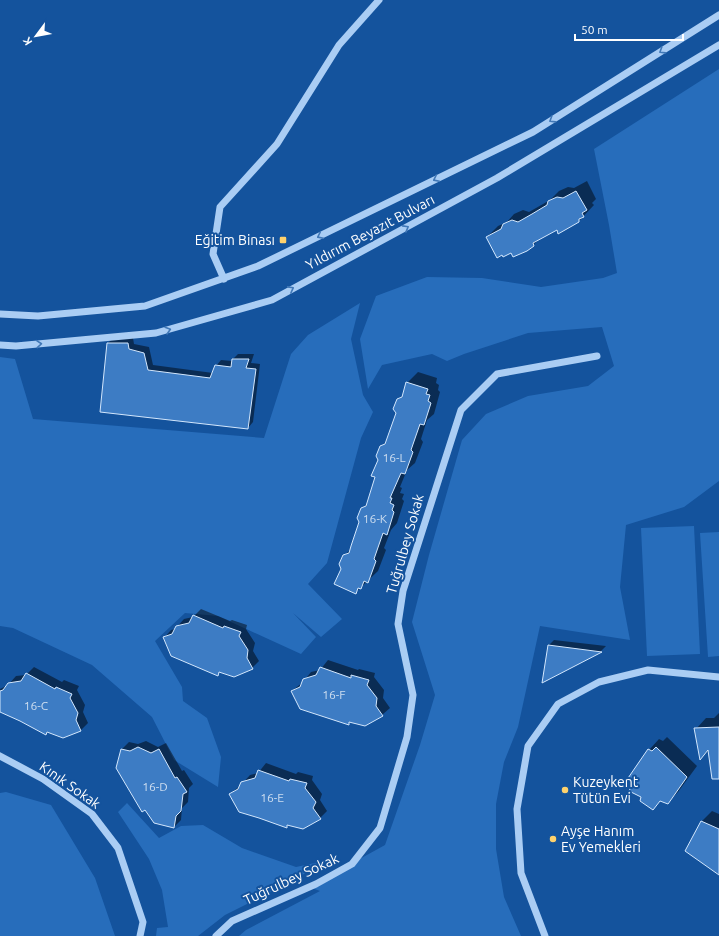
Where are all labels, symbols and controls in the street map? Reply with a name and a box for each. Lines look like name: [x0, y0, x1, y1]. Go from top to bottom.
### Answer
north arrow: [16, 16, 56, 56]
scale bar: [575, 16, 683, 42]
text: 50 m: [581, 23, 608, 36]
text: K: [20, 34, 35, 48]
one-way arrow: [659, 46, 666, 53]
one-way arrow: [549, 115, 556, 122]
one-way arrow: [433, 174, 441, 182]
street label: Yıldırım Beyazıt Bulvarı: [303, 191, 437, 273]
one-way arrow: [401, 225, 409, 233]
one-way arrow: [316, 231, 324, 239]
place label: Eğitim Binası: [195, 232, 275, 248]
marker: Eğitim Binası: [278, 235, 288, 245]
one-way arrow: [287, 287, 294, 294]
one-way arrow: [164, 326, 171, 335]
one-way arrow: [36, 340, 42, 349]
house number: 16-L: [382, 451, 406, 464]
street label: Tuğrulbey Sokak: [383, 492, 427, 596]
house number: 16-K: [363, 512, 388, 525]
house number: 16-F: [322, 688, 346, 701]
house number: 16-C: [24, 699, 49, 712]
street label: Kınık Sokak: [36, 758, 104, 812]
place label: Kuzeykent Tütün Evi: [573, 774, 639, 806]
house number: 16-D: [142, 780, 168, 793]
marker: Kuzeykent Tütün Evi: [560, 785, 570, 795]
house number: 16-E: [260, 791, 284, 804]
place label: Ayşe Hanım Ev Yemekleri: [561, 823, 641, 855]
marker: Ayşe Hanım Ev Yemekleri: [548, 834, 558, 844]
street label: Tuğrulbey Sokak: [241, 850, 341, 908]

